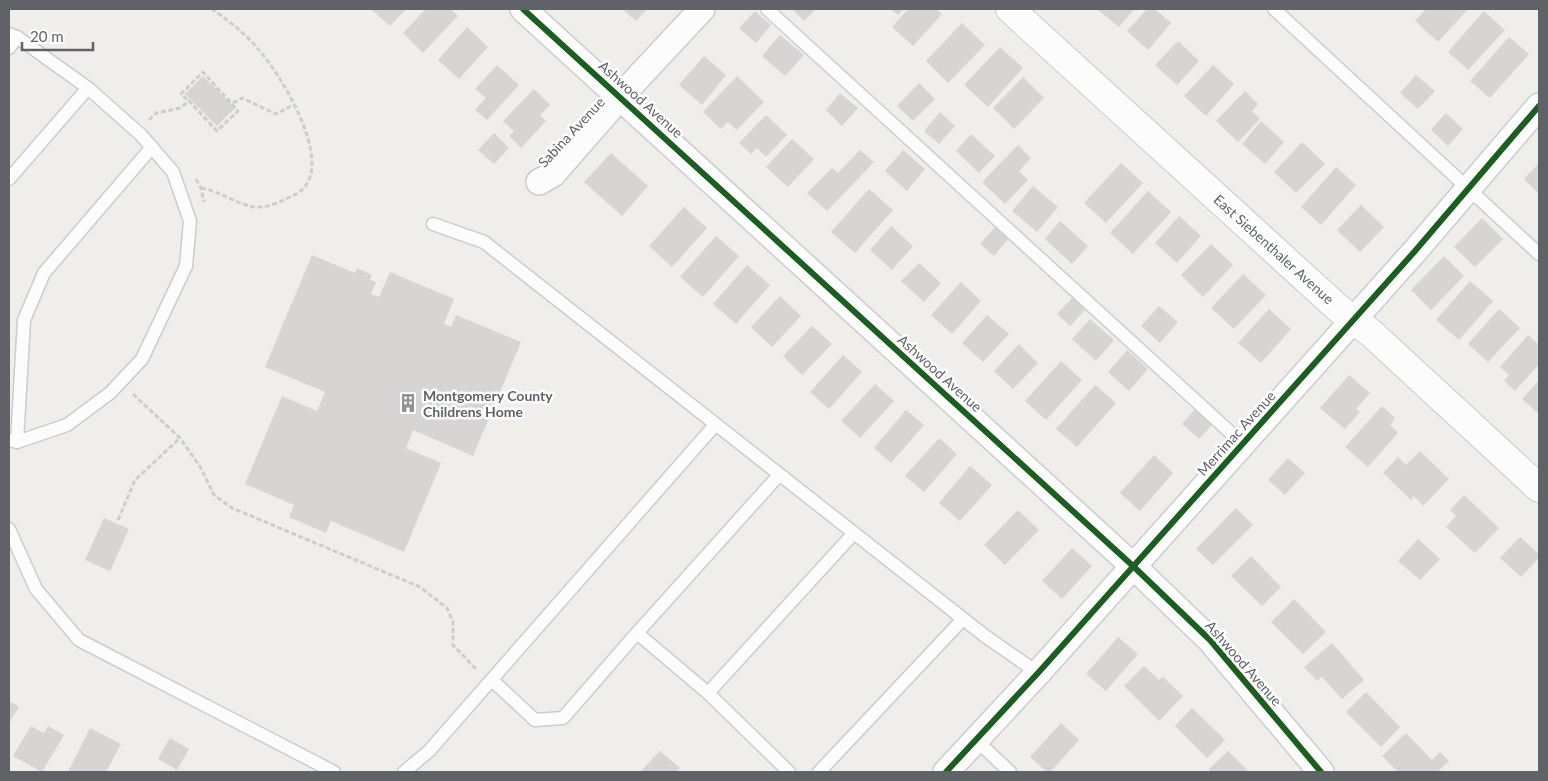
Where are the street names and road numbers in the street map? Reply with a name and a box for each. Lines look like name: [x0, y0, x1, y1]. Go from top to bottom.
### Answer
street label: Ashwood Avenue: [595, 57, 687, 141]
street label: Sabina Avenue: [534, 93, 608, 171]
street label: East Siebenthaler Avenue: [1210, 191, 1338, 307]
street label: Ashwood Avenue: [894, 331, 986, 415]
street label: Merrimac Avenue: [1193, 387, 1279, 479]
street label: Ashwood Avenue: [1202, 617, 1286, 709]

